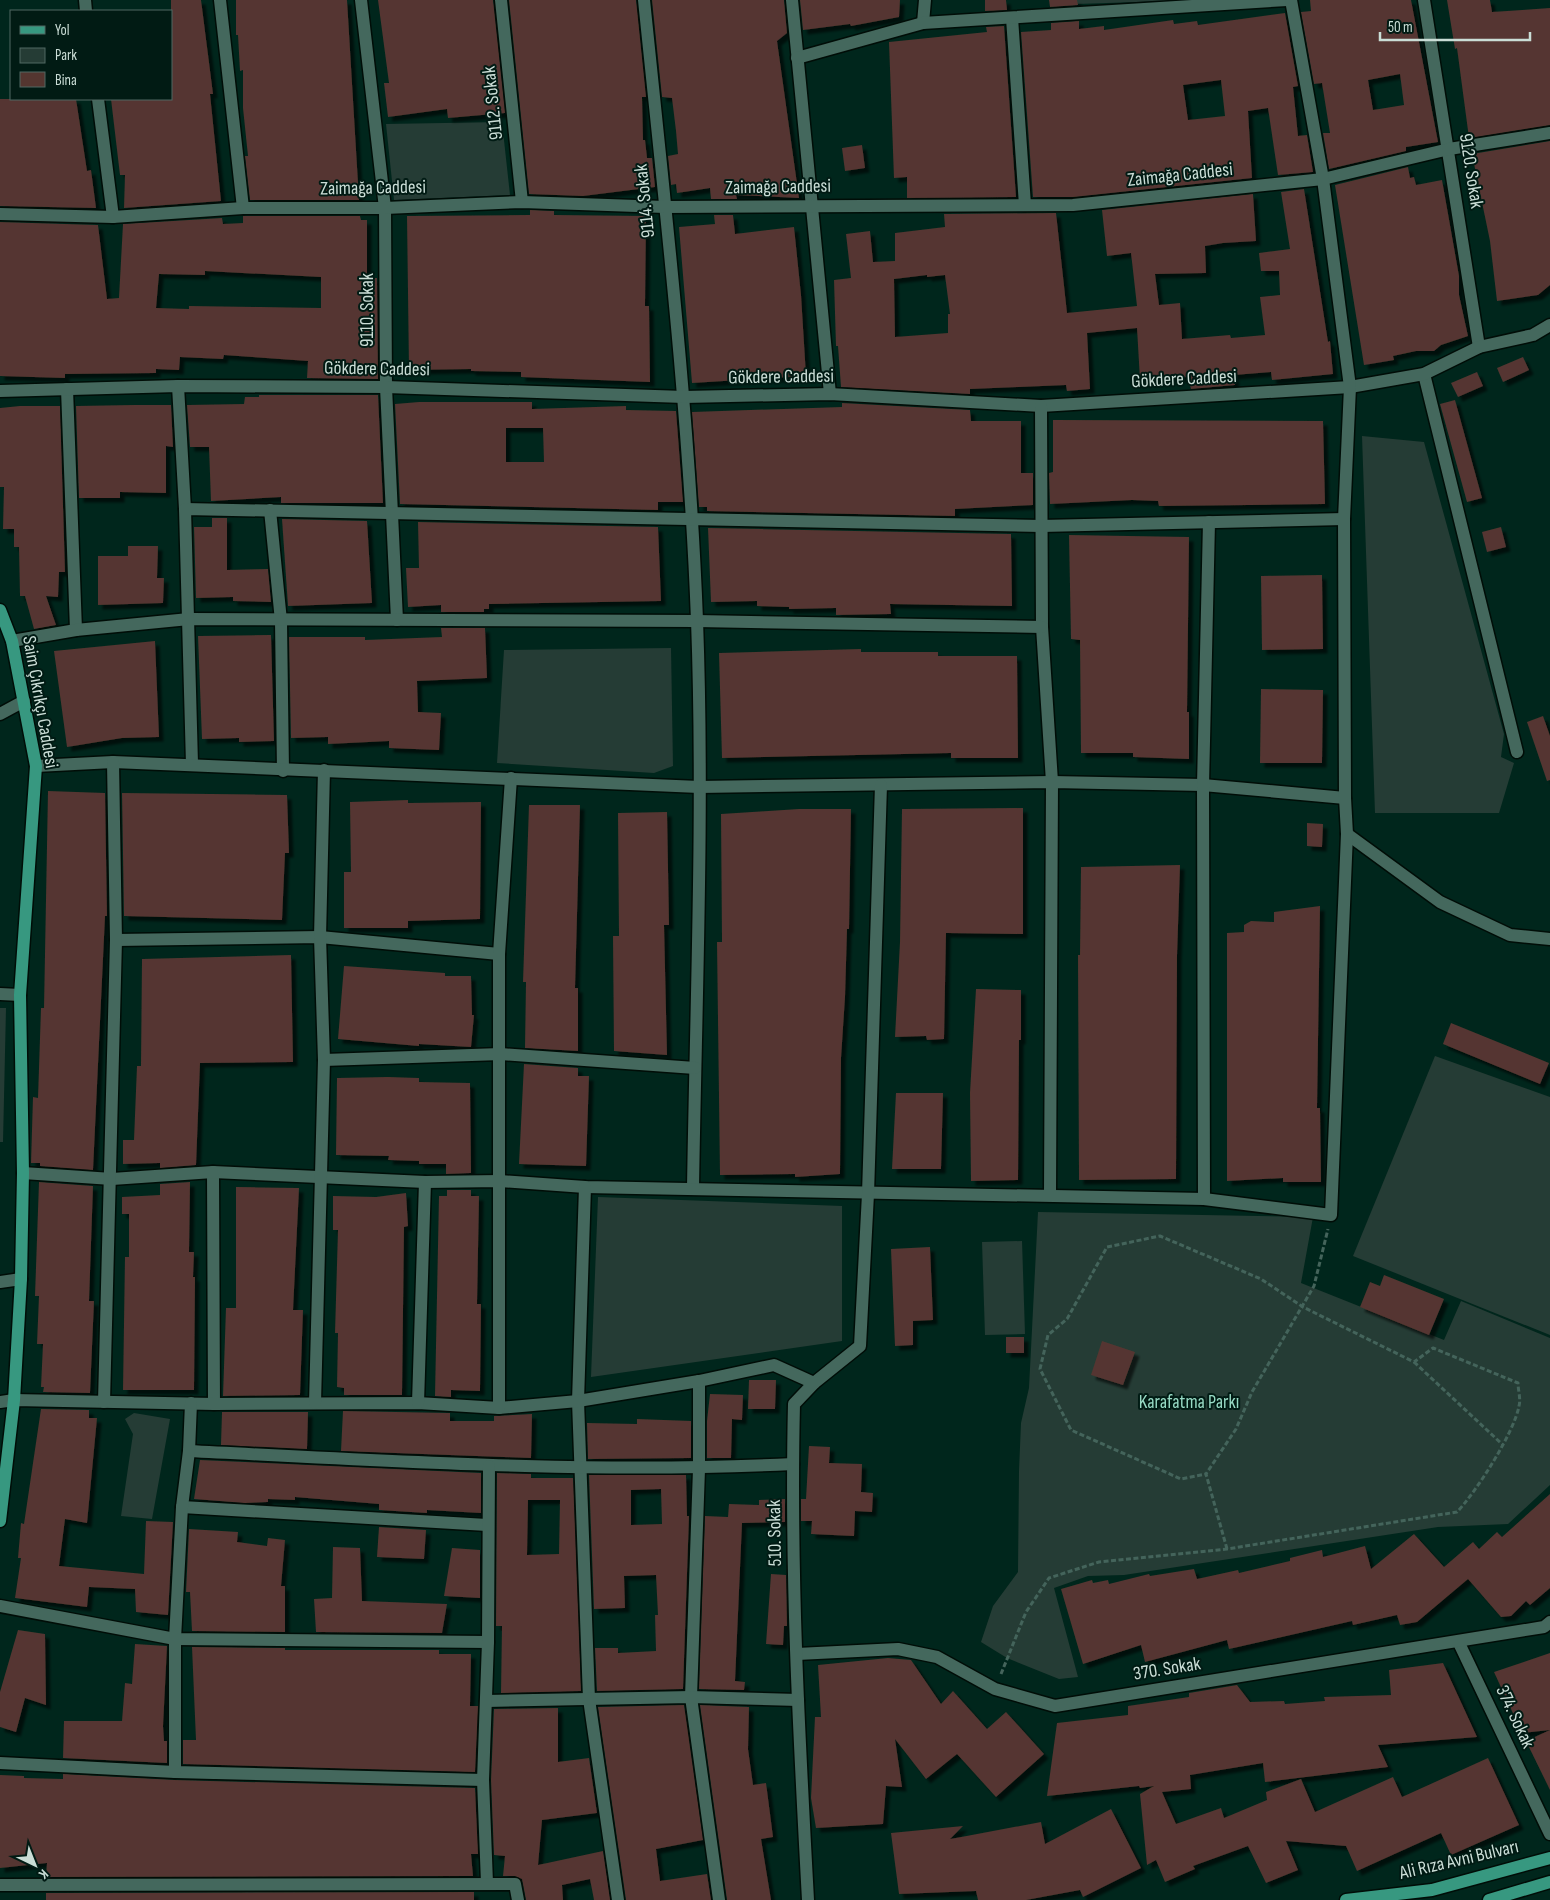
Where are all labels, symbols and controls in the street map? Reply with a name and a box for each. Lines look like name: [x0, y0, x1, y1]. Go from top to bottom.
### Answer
legend: [10, 10, 172, 100]
scale bar: [1380, 10, 1530, 42]
text: 50 m: [1388, 18, 1413, 37]
text: Yol: [55, 21, 70, 40]
text: Park: [55, 46, 77, 65]
street label: 9112. Sokak: [478, 64, 508, 141]
text: Bina: [55, 71, 77, 90]
street label: 9120. Sokak: [1454, 132, 1488, 211]
street label: Zaimağa Caddesi: [1126, 158, 1234, 192]
street label: 9114. Sokak: [630, 162, 660, 239]
street label: Zaimağa Caddesi: [725, 175, 831, 199]
street label: Zaimağa Caddesi: [320, 176, 426, 200]
street label: 9110. Sokak: [356, 272, 379, 347]
street label: Gökdere Caddesi: [324, 357, 430, 381]
street label: Gökdere Caddesi: [728, 365, 834, 389]
street label: Gökdere Caddesi: [1131, 365, 1237, 393]
street label: Saim Çıkrıkçı Caddesi: [17, 634, 63, 770]
park label: Karafatma Parkı: [1139, 1391, 1239, 1414]
street label: 510. Sokak: [763, 1499, 787, 1567]
street label: 370. Sokak: [1132, 1652, 1203, 1686]
street label: 374. Sokak: [1490, 1682, 1540, 1753]
street label: Ali Rıza Avni Bulvarı: [1396, 1835, 1521, 1885]
north arrow: [10, 1840, 60, 1890]
text: K: [35, 1866, 52, 1883]

